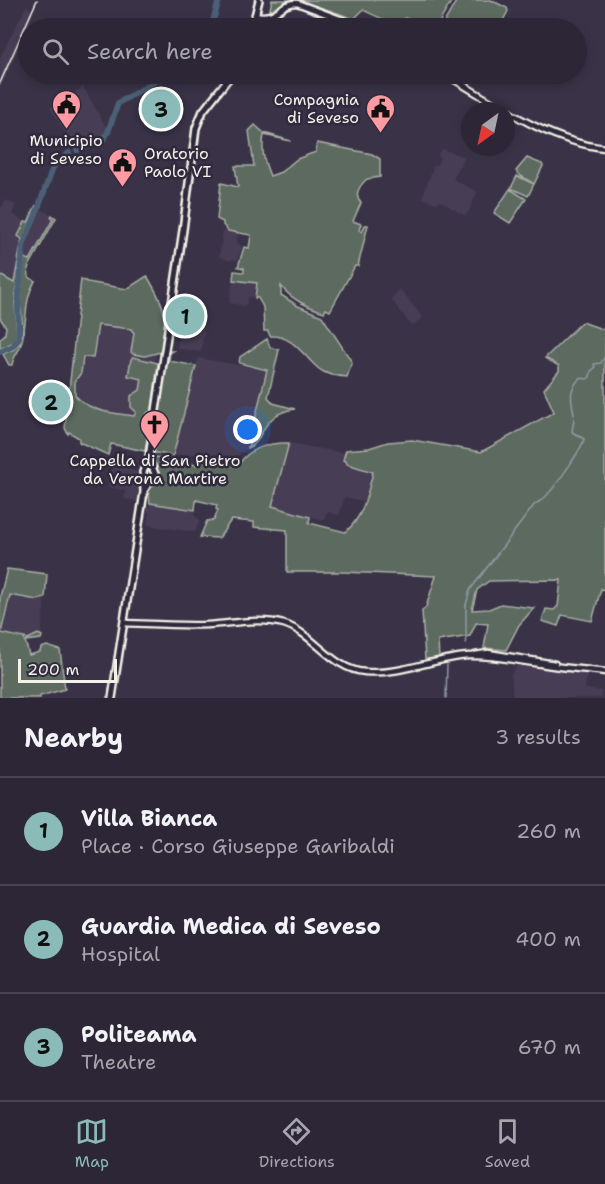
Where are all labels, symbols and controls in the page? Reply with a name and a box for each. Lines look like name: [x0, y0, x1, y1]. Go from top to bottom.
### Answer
search box: [18, 18, 587, 84]
icon: search: [39, 35, 72, 68]
text: Search here: [87, 37, 213, 66]
pin: 3: [142, 86, 180, 132]
public building icon: Municipio di Seveso: [50, 88, 82, 130]
place label: Compagnia di Seveso: [274, 89, 359, 128]
public building icon: Compagnia di Seveso: [364, 92, 396, 134]
north arrow: [461, 102, 515, 156]
place label: Municipio di Seveso: [29, 130, 103, 169]
place label: Oratorio Paolo VI: [144, 143, 211, 182]
public building icon: Oratorio Paolo VI: [107, 146, 139, 188]
pin: 1: [166, 294, 204, 338]
pin: 2: [32, 380, 70, 424]
church icon: Cappella di San Pietro da Verona Martire: [139, 408, 171, 450]
your location: [233, 415, 262, 444]
place label: Cappella di San Pietro da Verona Martire: [70, 450, 240, 489]
scale bar: [18, 656, 117, 684]
text: 200 m: [27, 659, 79, 680]
text: Nearby: [24, 720, 123, 755]
text: 3 results: [495, 724, 581, 750]
text: Villa Bianca: [81, 804, 217, 833]
text: 1: [39, 818, 48, 844]
text: 260 m: [516, 818, 581, 844]
text: Place · Corso Giuseppe Garibaldi: [81, 833, 395, 859]
text: Guardia Medica di Seveso: [81, 912, 381, 941]
text: 2: [37, 926, 51, 952]
text: 400 m: [515, 926, 581, 952]
text: Hospital: [81, 941, 160, 967]
text: Politeama: [81, 1020, 197, 1049]
text: 3: [37, 1034, 51, 1060]
text: 670 m: [518, 1034, 581, 1060]
text: Theatre: [81, 1049, 156, 1075]
tab: Map: [75, 1115, 109, 1172]
tab: Directions: [259, 1115, 335, 1172]
tab: Saved: [485, 1115, 530, 1172]

